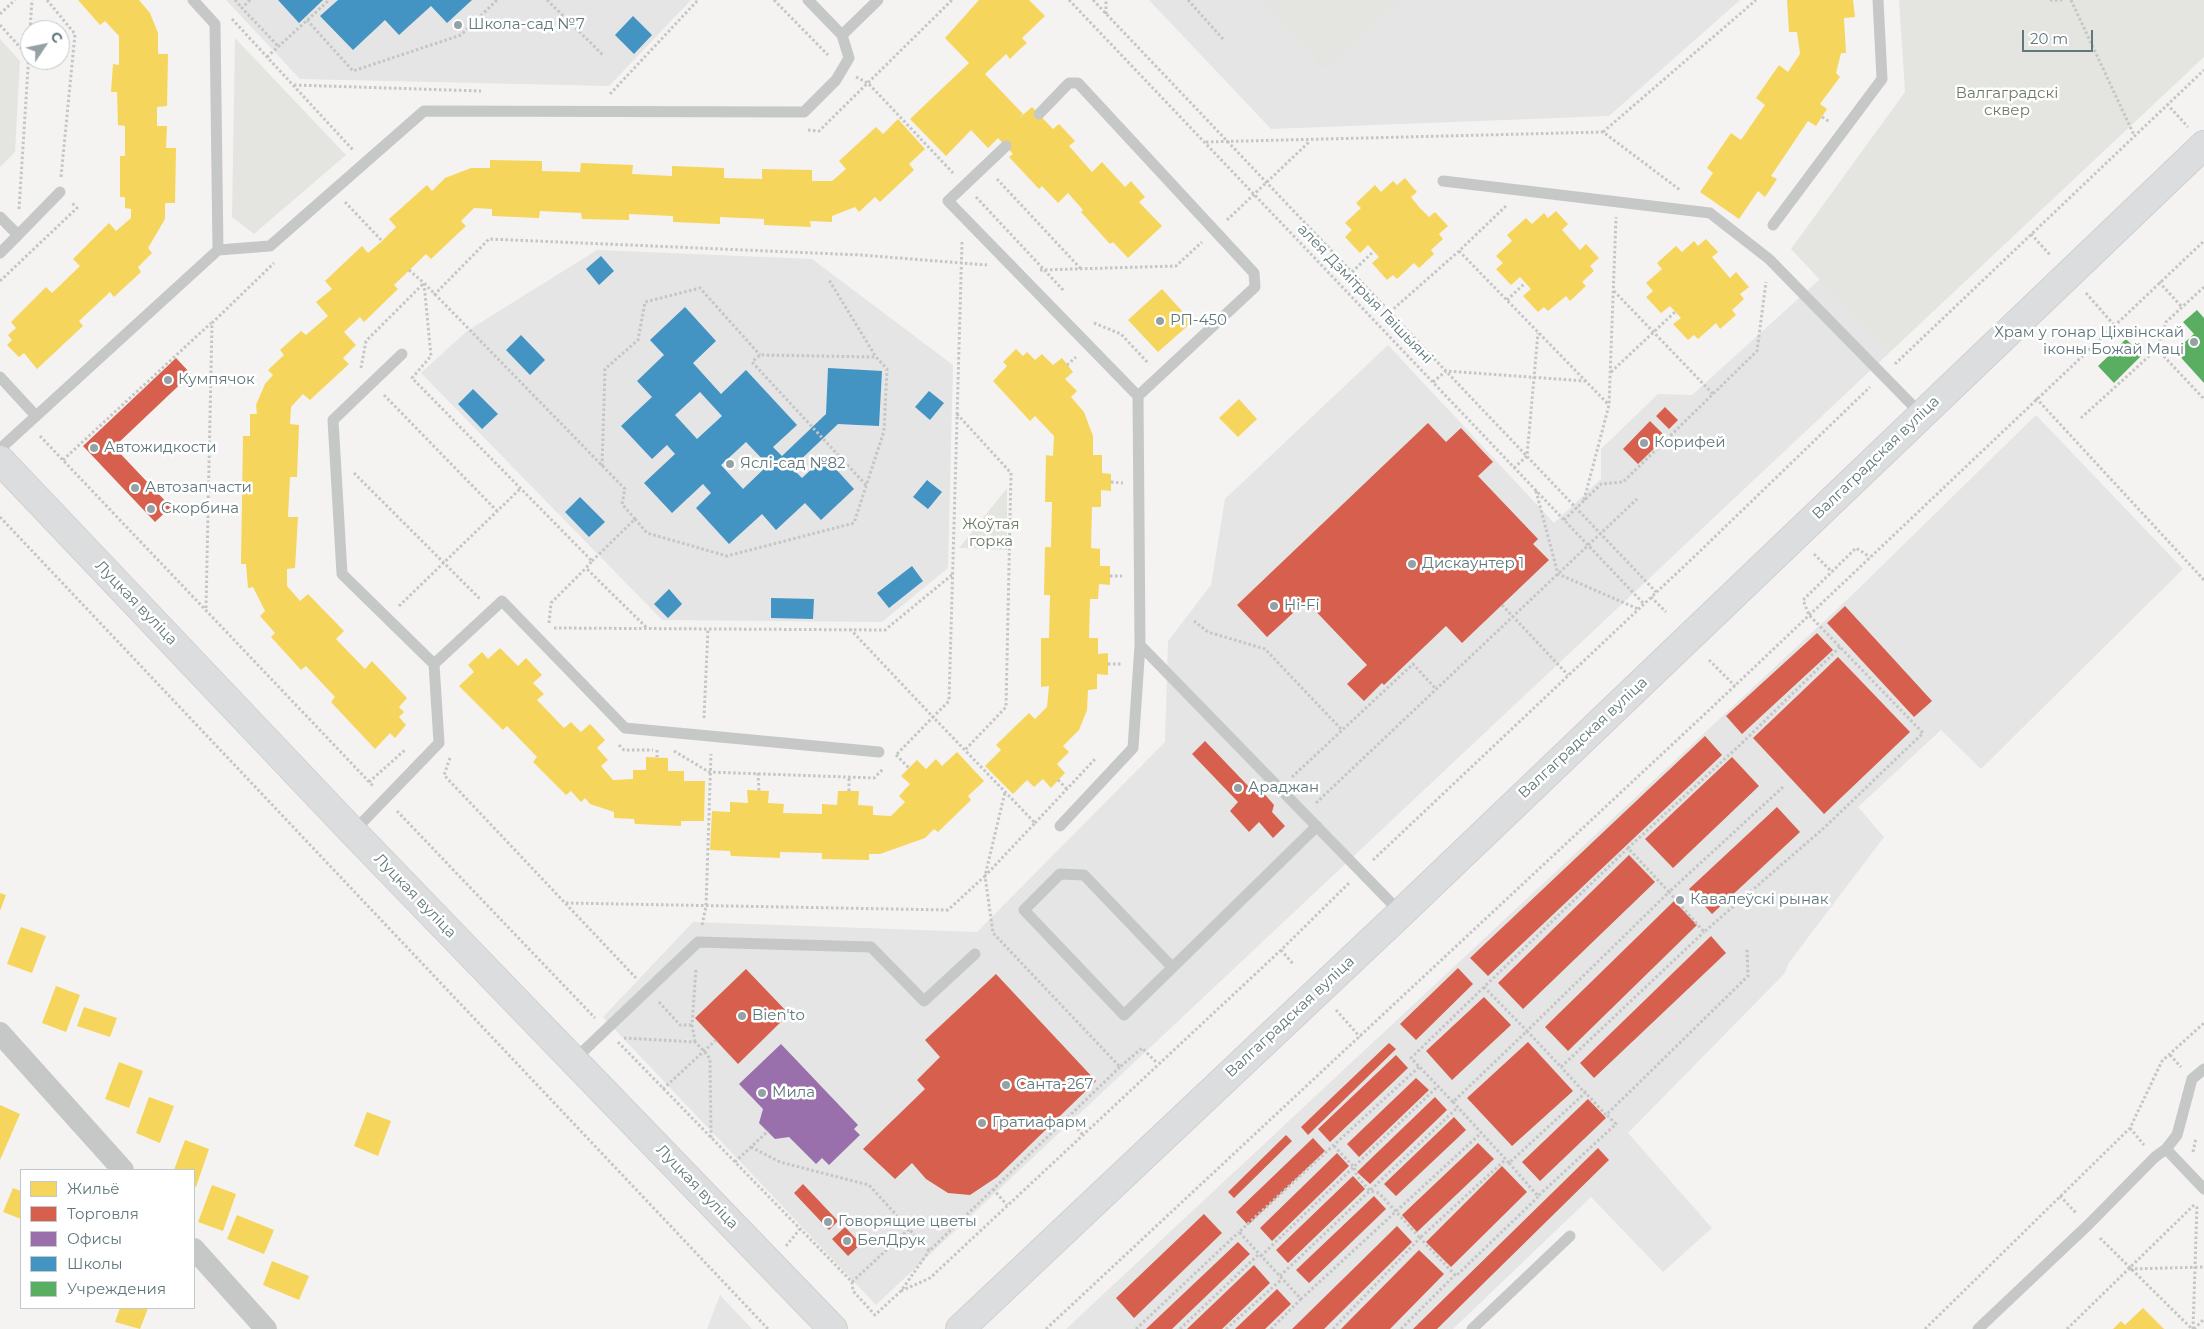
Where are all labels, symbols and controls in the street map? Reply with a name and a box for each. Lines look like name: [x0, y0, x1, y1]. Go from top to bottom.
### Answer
place label: Школа-сад №7: [468, 16, 585, 34]
marker: Школа-сад №7: [452, 19, 464, 31]
north arrow: [20, 20, 70, 70]
scale bar: [2024, 20, 2095, 52]
text: С: [46, 28, 67, 46]
text: 20 m: [2030, 29, 2068, 48]
park label: Валгаградскі сквер: [1956, 85, 2058, 120]
street label: алея Дзмітрыя Гвішыяні: [1293, 220, 1437, 368]
place label: РП-450: [1170, 312, 1227, 330]
marker: РП-450: [1154, 315, 1166, 327]
place label: Храм у гонар Ціхвінскай іконы Божай Маці: [1994, 324, 2184, 359]
marker: Храм у гонар Ціхвінскай іконы Божай Маці: [2188, 336, 2200, 348]
place label: Кумпячок: [178, 371, 255, 389]
marker: Кумпячок: [162, 374, 174, 386]
street label: Валгаградская вуліца: [1809, 393, 1943, 523]
place label: Корифей: [1654, 434, 1726, 452]
marker: Корифей: [1638, 437, 1650, 449]
place label: Автожидкости: [104, 439, 216, 457]
marker: Автожидкости: [88, 442, 100, 454]
place label: Яслі-сад №82: [740, 455, 846, 473]
marker: Яслі-сад №82: [724, 458, 736, 470]
place label: Автозапчасти: [145, 479, 252, 497]
marker: Автозапчасти: [129, 482, 141, 494]
place label: Скорбина: [161, 500, 239, 518]
marker: Скорбина: [145, 503, 157, 515]
park label: Жоўтая горка: [962, 516, 1020, 551]
place label: Дискаунтер 1: [1422, 555, 1524, 573]
street label: Луцкая вуліца: [91, 557, 181, 649]
marker: Дискаунтер 1: [1406, 558, 1418, 570]
place label: Hi-Fi: [1284, 597, 1319, 615]
marker: Hi-Fi: [1268, 600, 1280, 612]
street label: Валгаградская вуліца: [1515, 674, 1651, 802]
place label: Араджан: [1248, 779, 1319, 797]
marker: Араджан: [1232, 782, 1244, 794]
street label: Луцкая вуліца: [370, 850, 460, 942]
place label: Кавалеўскі рынак: [1690, 891, 1828, 909]
marker: Кавалеўскі рынак: [1674, 894, 1686, 906]
street label: Валгаградская вуліца: [1222, 953, 1358, 1081]
place label: Bien'to: [752, 1007, 805, 1025]
marker: Bien'to: [736, 1010, 748, 1022]
place label: Санта-267: [1016, 1076, 1093, 1094]
marker: Санта-267: [1000, 1079, 1012, 1091]
place label: Мила: [772, 1084, 815, 1102]
marker: Мила: [756, 1087, 768, 1099]
place label: Гратиафарм: [992, 1114, 1087, 1132]
marker: Гратиафарм: [976, 1117, 988, 1129]
street label: Луцкая вуліца: [652, 1141, 742, 1233]
legend: [20, 1169, 195, 1309]
text: Жильё: [67, 1179, 120, 1198]
text: Торговля: [67, 1204, 139, 1223]
place label: Говорящие цветы: [838, 1213, 977, 1231]
marker: Говорящие цветы: [822, 1216, 834, 1228]
text: Офисы: [67, 1229, 122, 1248]
place label: БелДрук: [857, 1232, 926, 1250]
marker: БелДрук: [841, 1235, 853, 1247]
text: Школы: [67, 1254, 123, 1273]
text: Учреждения: [67, 1279, 166, 1298]

